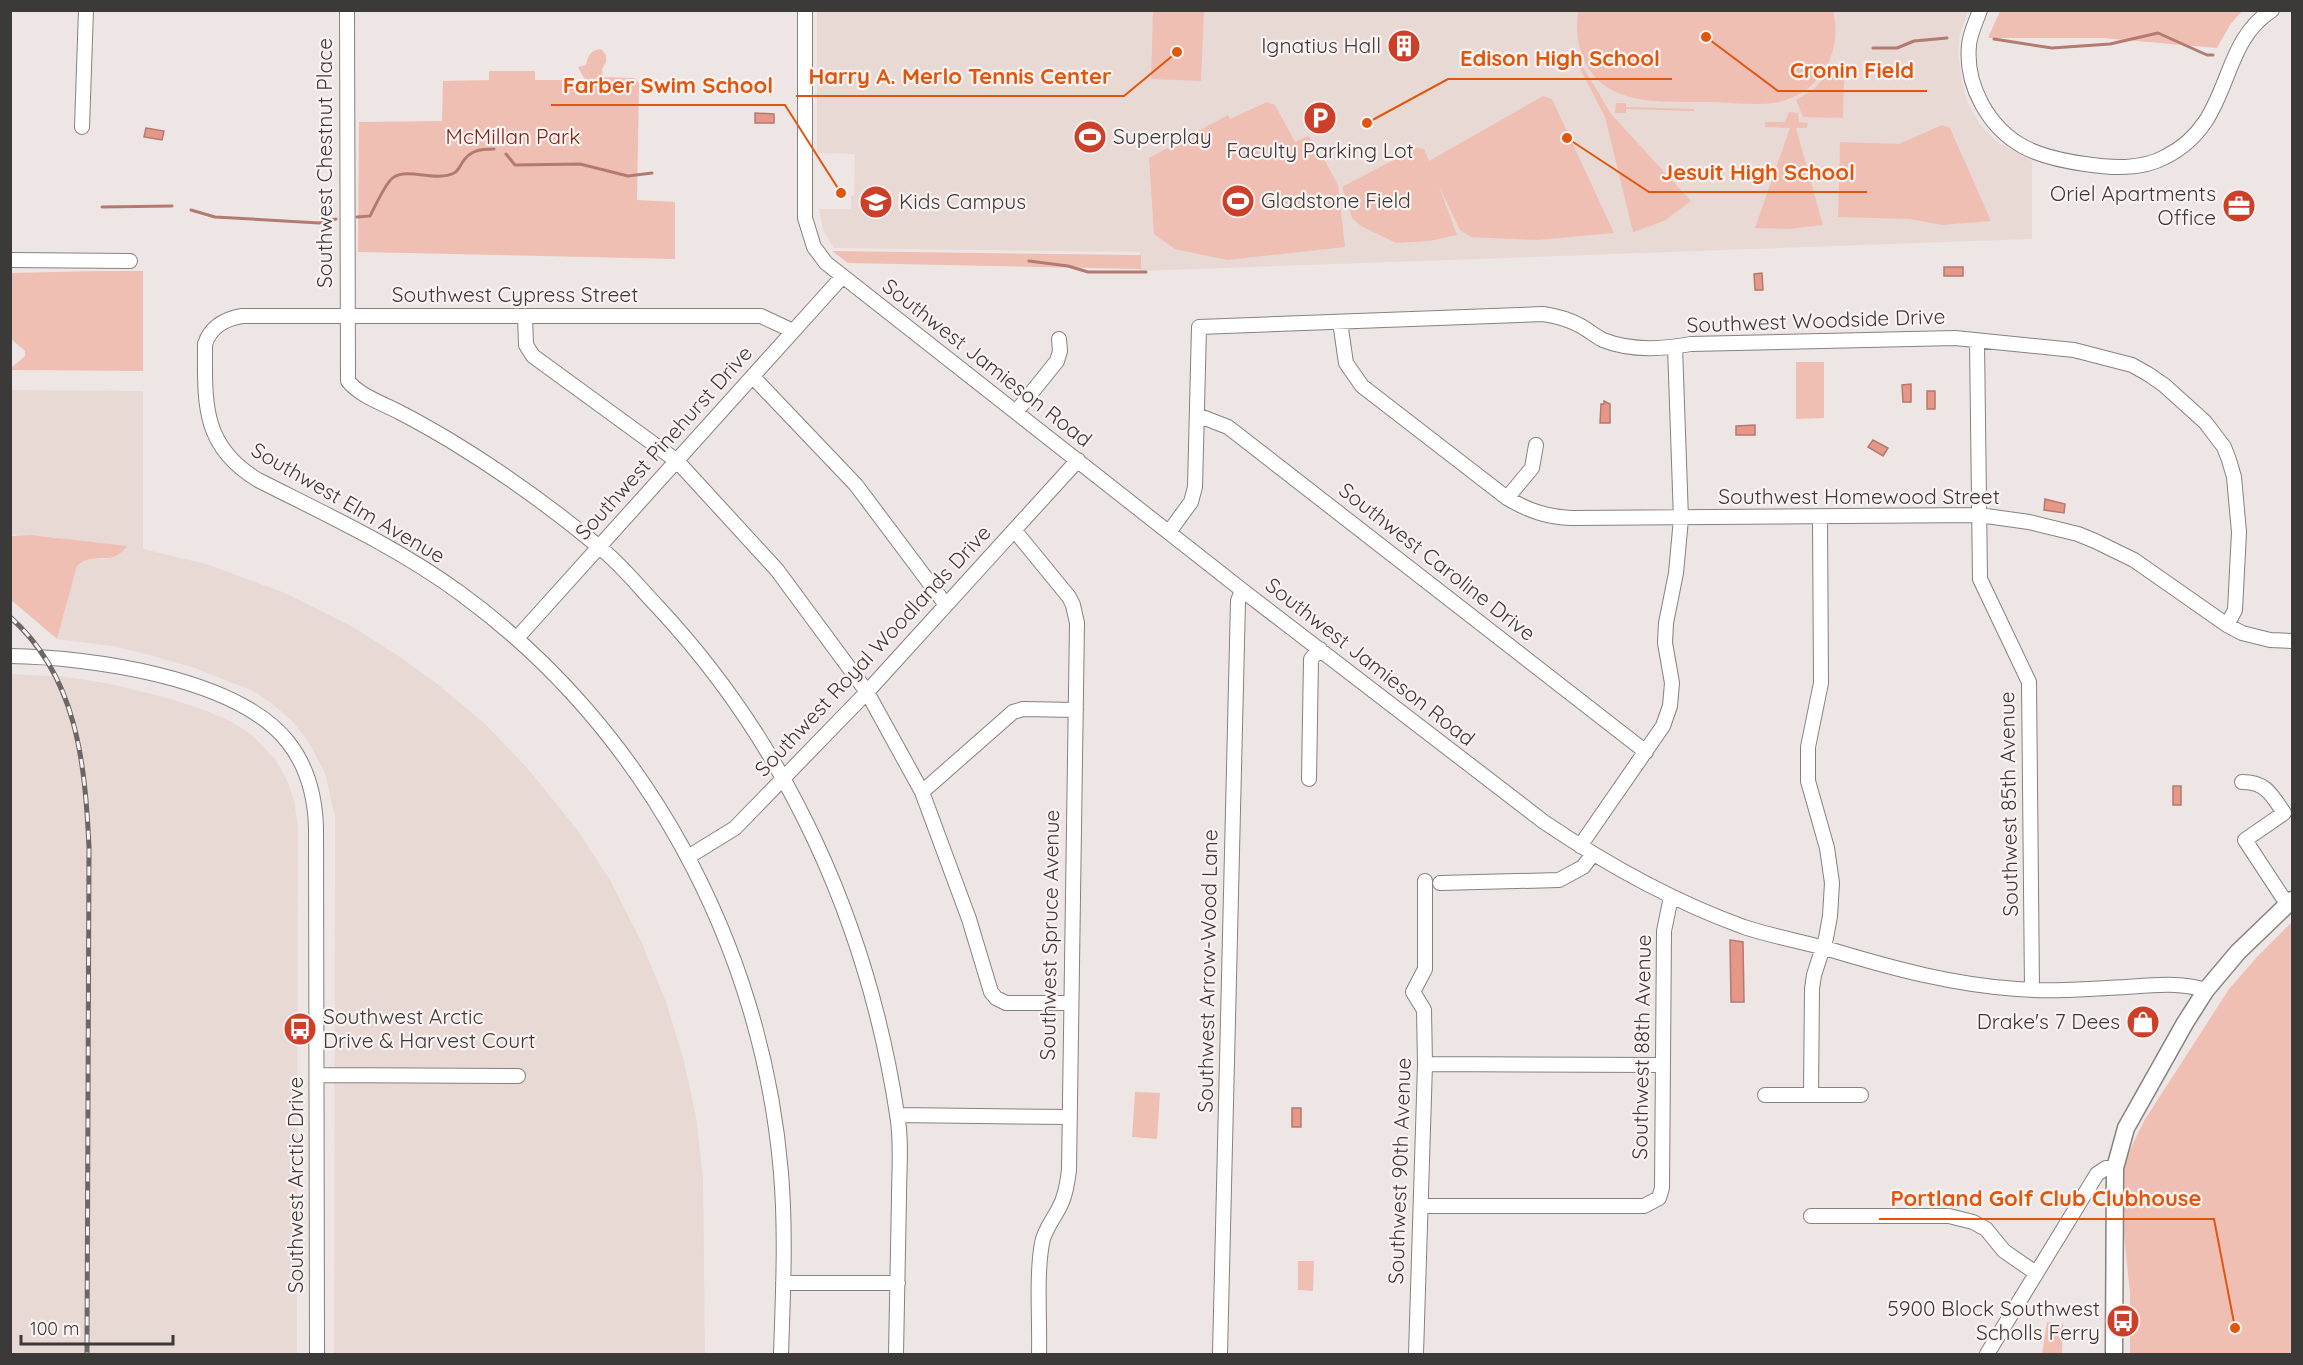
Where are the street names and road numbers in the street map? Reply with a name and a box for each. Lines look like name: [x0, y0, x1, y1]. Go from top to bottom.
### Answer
street label: Southwest Chestnut Place: [311, 38, 337, 288]
street label: Southwest Jamieson Road: [878, 272, 1098, 452]
street label: Southwest Cypress Street: [392, 281, 638, 307]
street label: Southwest Woodside Drive: [1686, 302, 1946, 338]
street label: Southwest Pinehurst Drive: [569, 340, 757, 545]
street label: Southwest Elm Avenue: [247, 436, 450, 568]
street label: Southwest Caroline Drive: [1334, 476, 1541, 646]
street label: Southwest Homewood Street: [1718, 483, 2000, 509]
street label: Southwest Royal Woodlands Drive: [749, 519, 996, 781]
street label: Southwest Jamieson Road: [1261, 571, 1481, 751]
street label: Southwest 85th Avenue: [1993, 691, 2023, 917]
street label: Southwest Spruce Avenue: [1034, 809, 1064, 1061]
street label: Southwest Arrow-Wood Lane: [1192, 829, 1222, 1113]
street label: Southwest 88th Avenue: [1626, 934, 1656, 1160]
street label: Southwest 90th Avenue: [1382, 1057, 1416, 1285]
street label: Southwest Arctic Drive: [282, 1077, 308, 1293]

